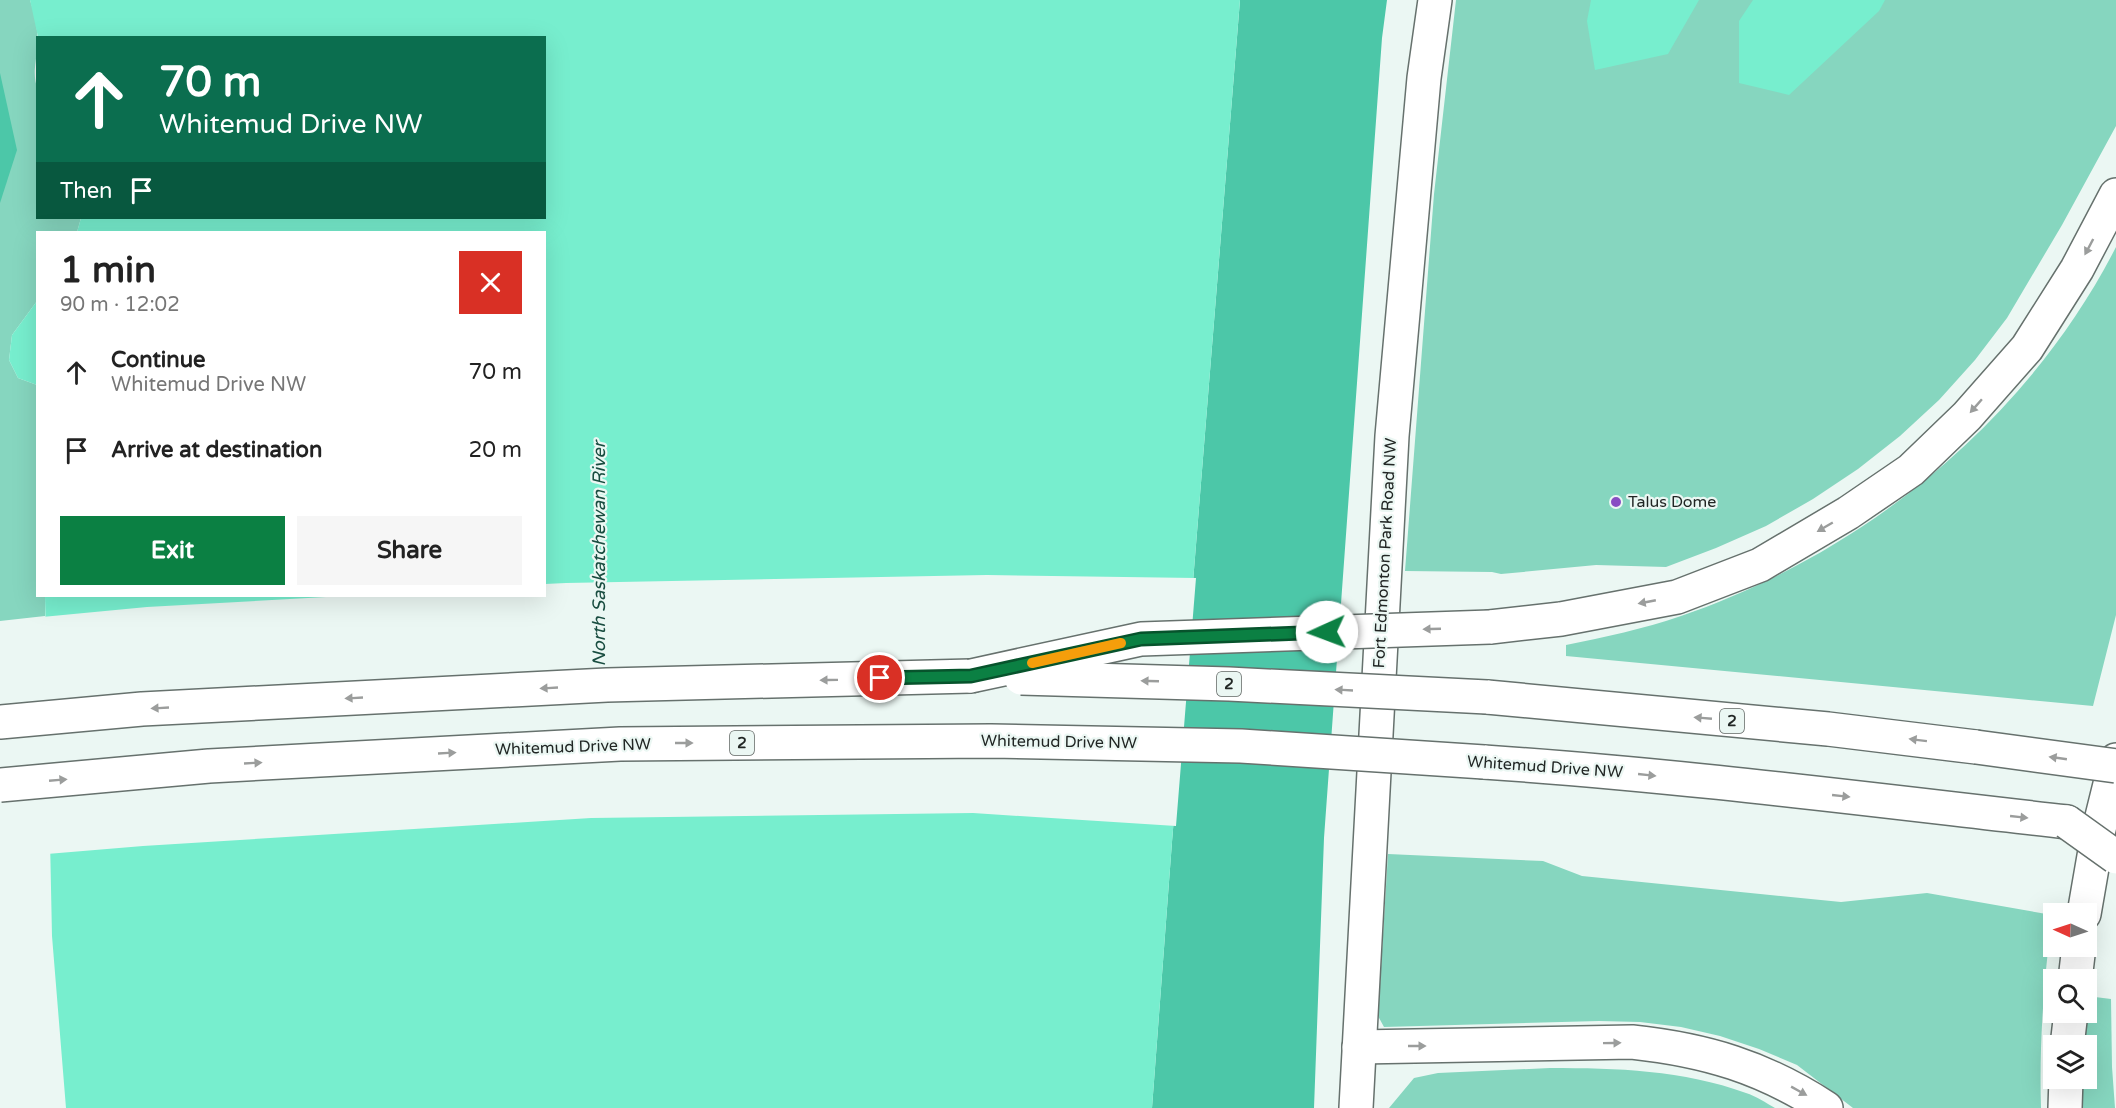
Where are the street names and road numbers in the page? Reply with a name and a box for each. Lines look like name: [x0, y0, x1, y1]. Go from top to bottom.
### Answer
street label: Fort Edmonton Park Road NW: [1369, 437, 1401, 669]
road number: 2: [1217, 672, 1241, 696]
road number: 2: [1720, 709, 1744, 733]
road number: 2: [730, 731, 754, 755]
street label: Whitemud Drive NW: [981, 731, 1137, 753]
street label: Whitemud Drive NW: [495, 734, 651, 760]
street label: Whitemud Drive NW: [1466, 752, 1624, 782]

